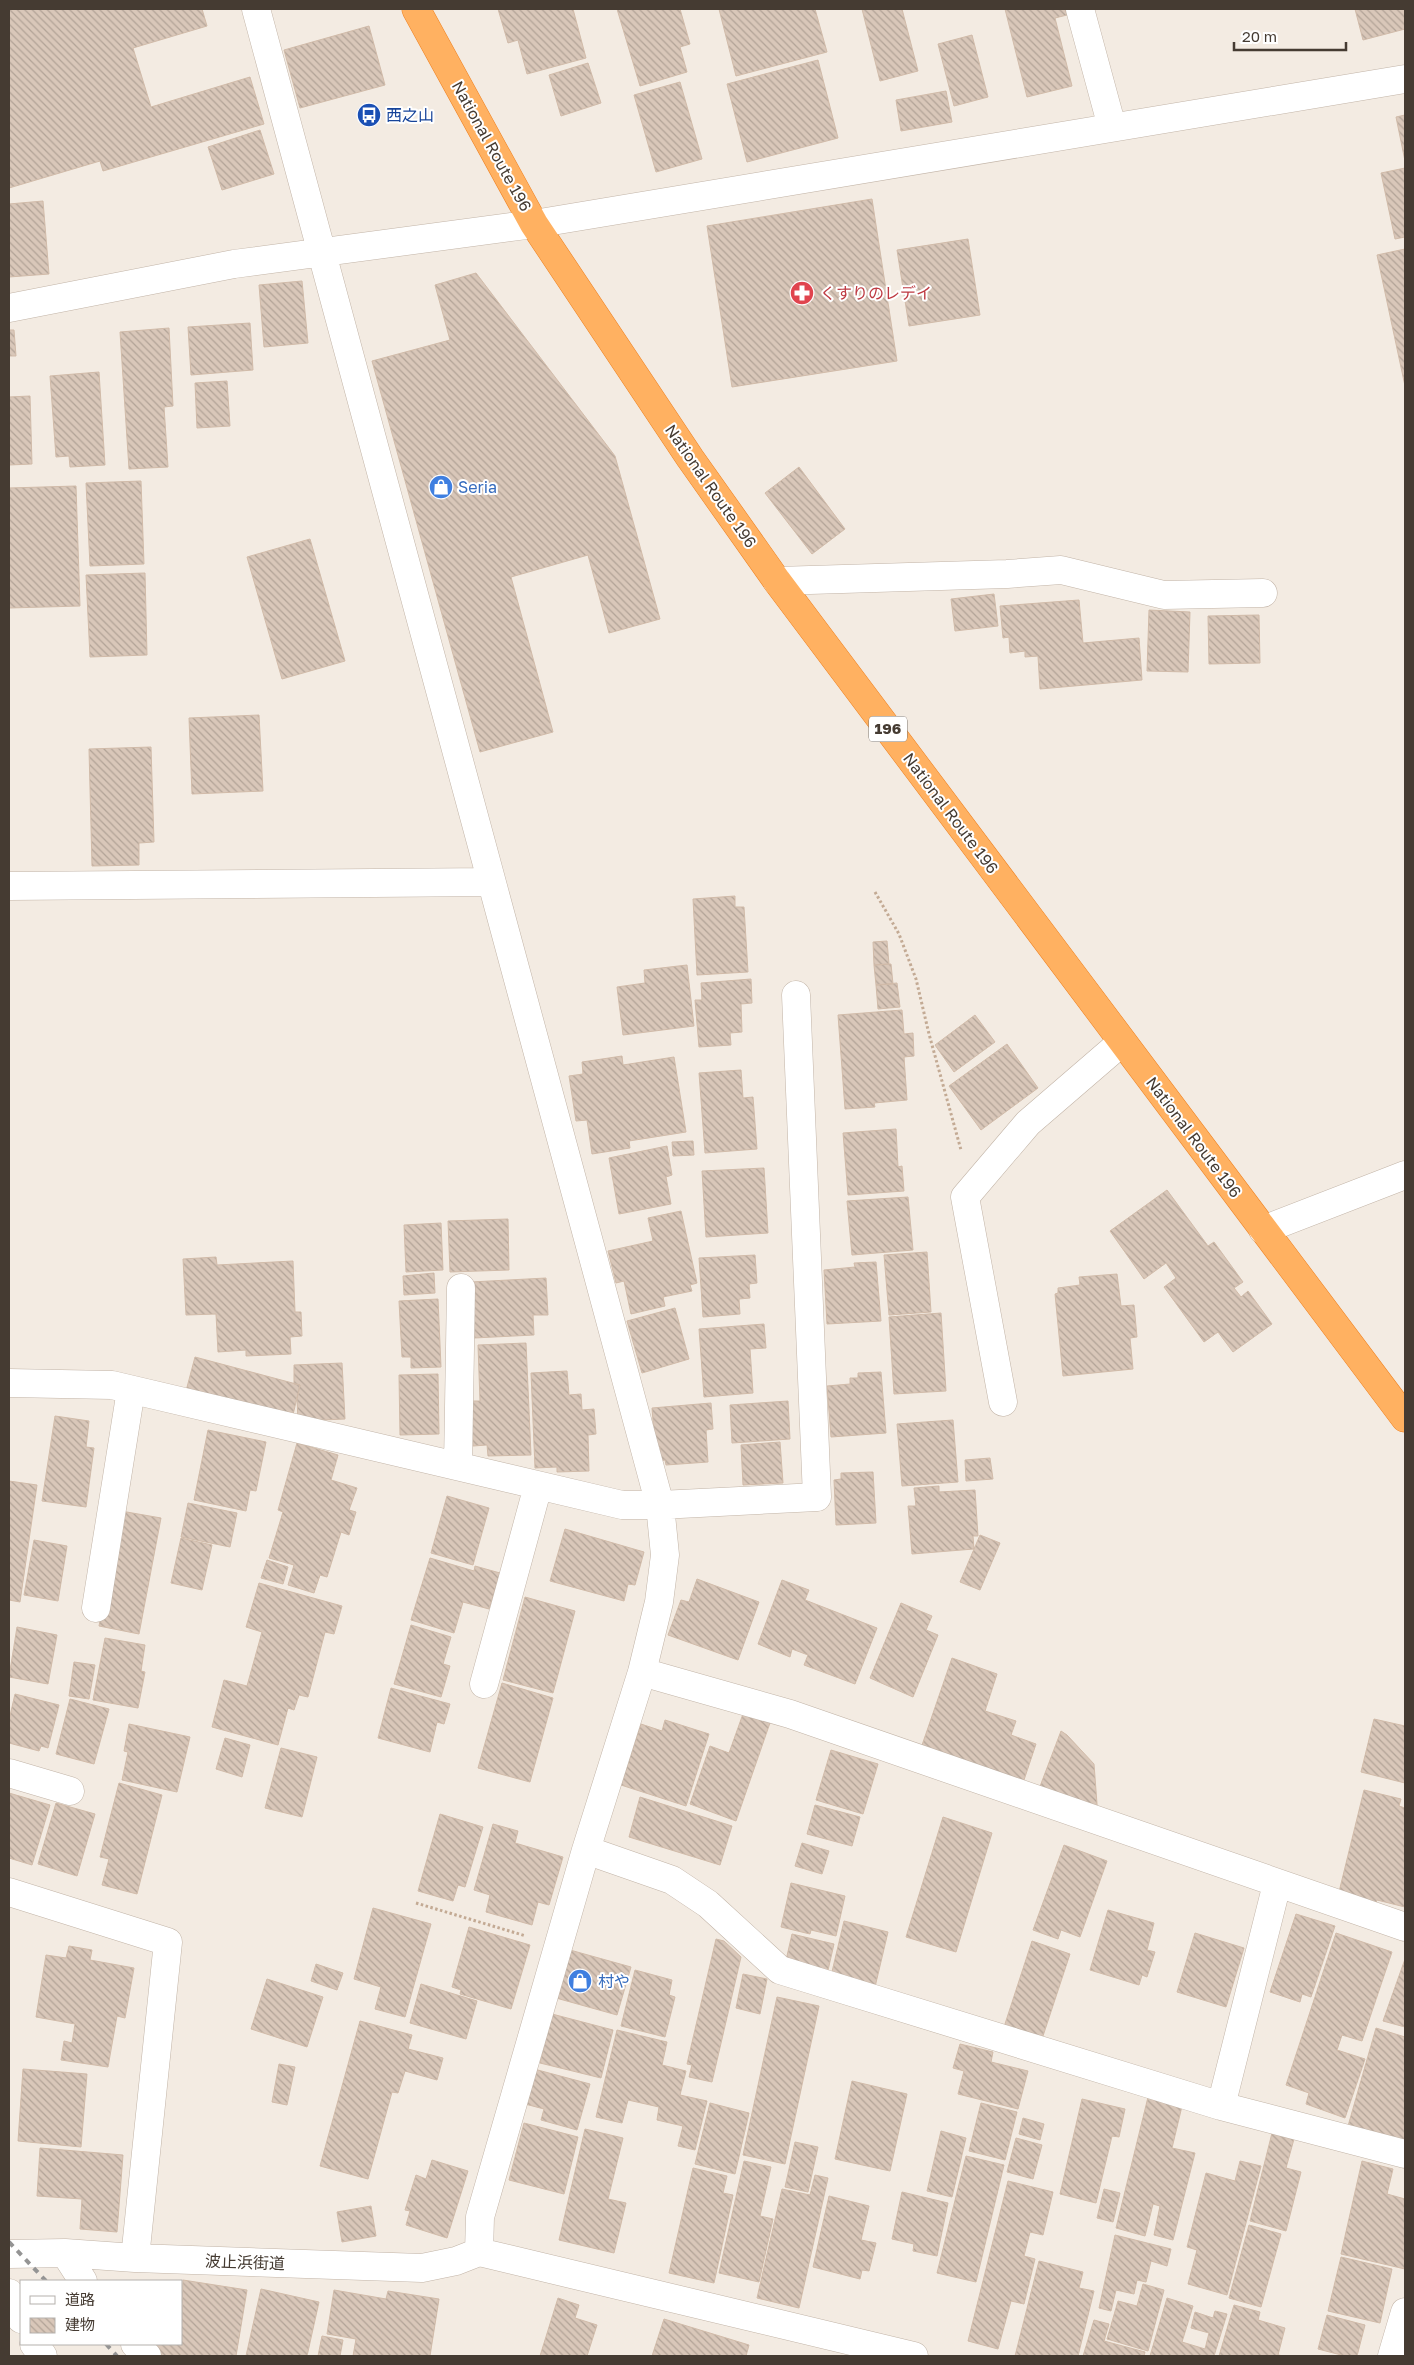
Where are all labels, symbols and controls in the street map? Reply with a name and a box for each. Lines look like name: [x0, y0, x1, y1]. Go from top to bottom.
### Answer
scale bar: [1234, 20, 1346, 52]
text: 20 m: [1242, 27, 1277, 45]
street label: National Route 196: [448, 77, 536, 215]
bus stop icon: 西之山: [356, 102, 382, 128]
place label: 西之山: [386, 105, 434, 125]
pharmacy icon: くすりのレデイ: [789, 280, 815, 306]
place label: くすりのレデイ: [820, 283, 932, 303]
street label: National Route 196: [661, 420, 761, 552]
shop icon: Seria: [428, 474, 454, 500]
place label: Seria: [458, 477, 497, 497]
road number: 196: [869, 716, 907, 742]
street label: National Route 196: [899, 749, 1003, 877]
street label: National Route 196: [1142, 1073, 1246, 1201]
shop icon: 村や: [567, 1968, 593, 1994]
place label: 村や: [598, 1971, 630, 1991]
street label: 波止浜街道: [205, 2251, 285, 2273]
legend: [20, 2280, 182, 2345]
text: 道路: [65, 2290, 95, 2308]
text: 建物: [65, 2315, 95, 2333]

